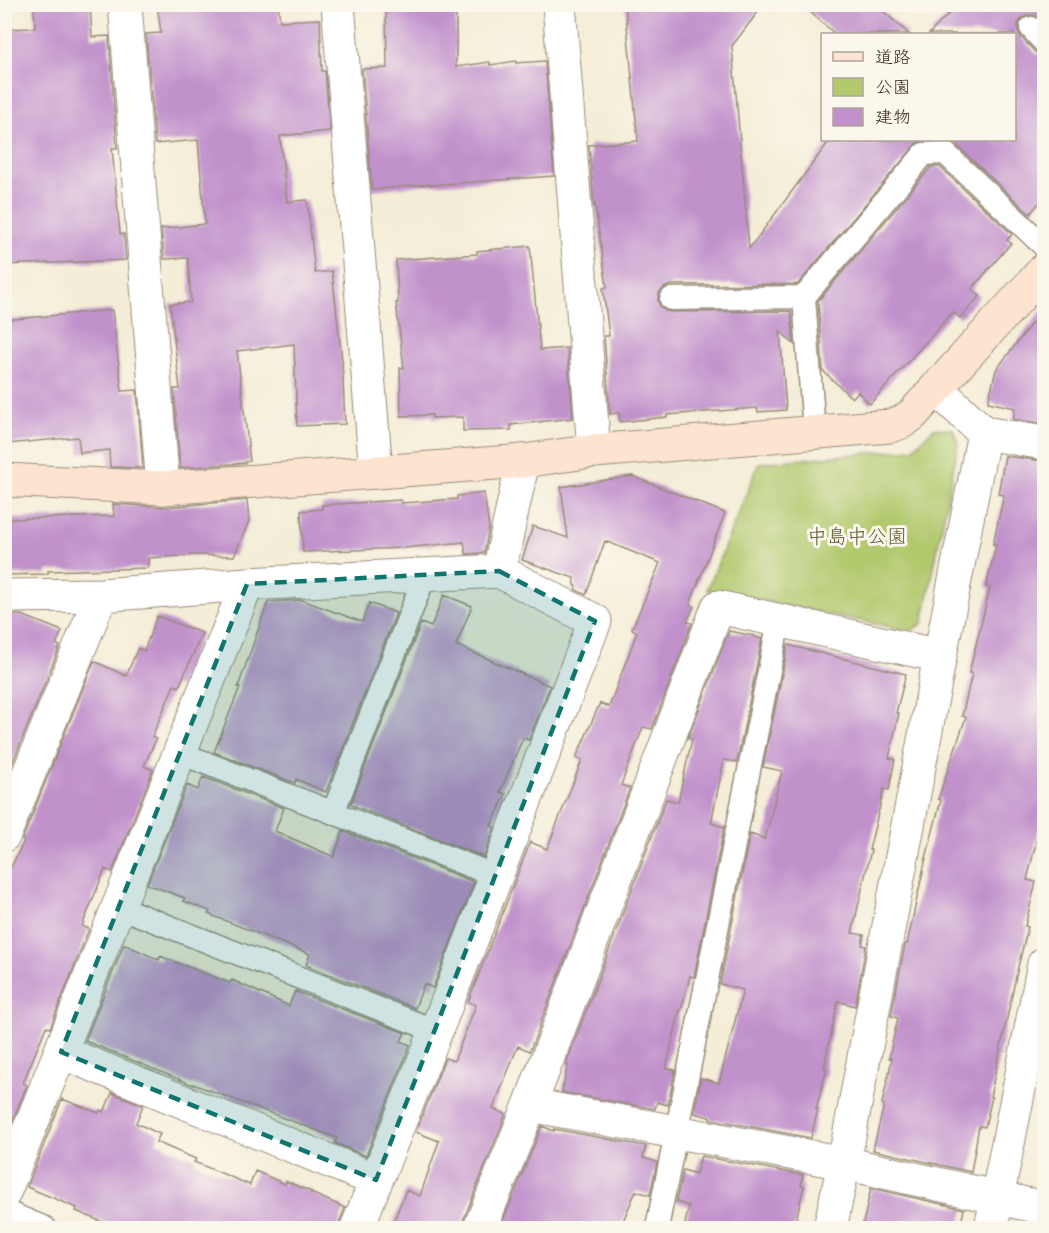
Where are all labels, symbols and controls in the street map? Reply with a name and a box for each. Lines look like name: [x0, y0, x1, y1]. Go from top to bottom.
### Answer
legend: [821, 33, 1016, 141]
text: 道路: [875, 47, 911, 68]
text: 公園: [875, 77, 911, 98]
text: 建物: [875, 107, 911, 128]
park label: 中島中公園: [807, 525, 907, 548]

